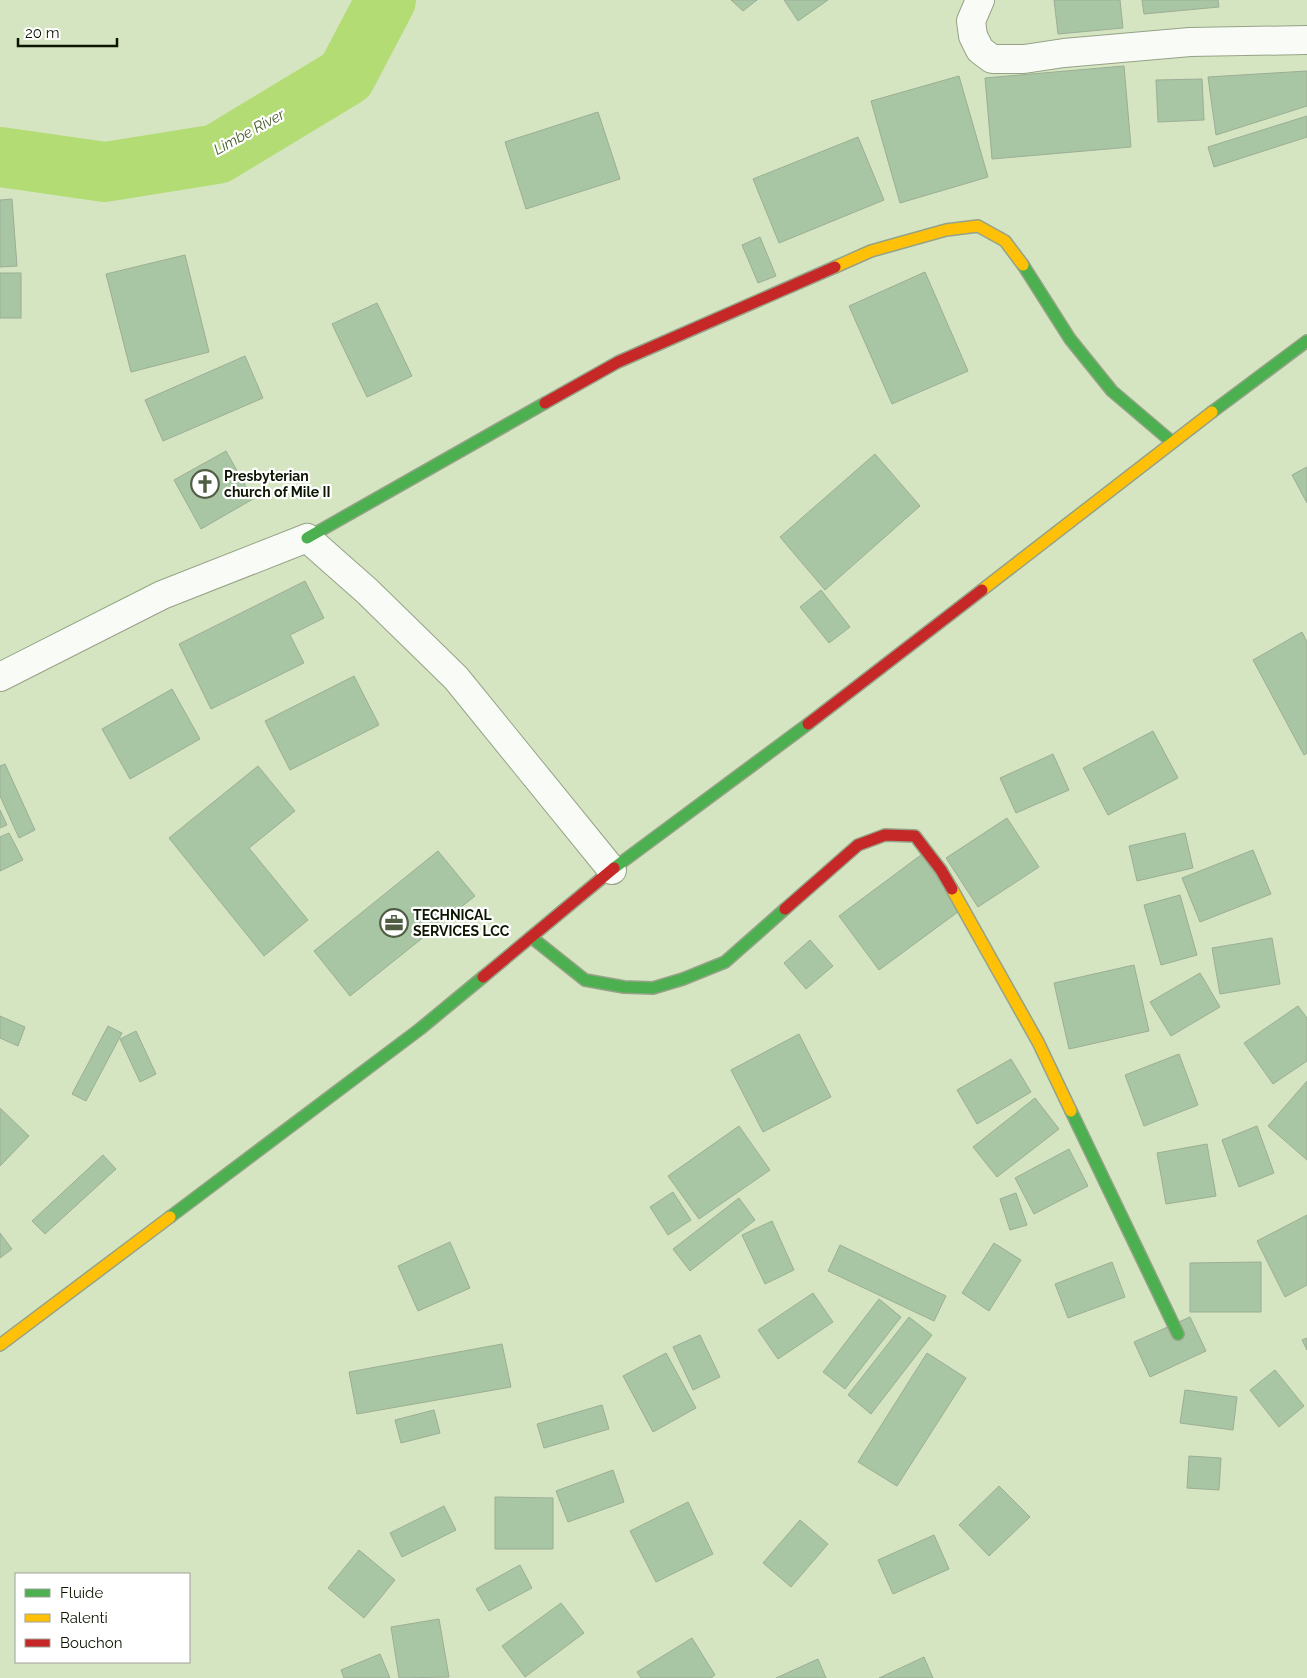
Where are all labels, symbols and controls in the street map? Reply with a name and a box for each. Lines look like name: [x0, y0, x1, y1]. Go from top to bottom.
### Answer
scale bar: [18, 15, 116, 47]
text: 20 m: [25, 24, 60, 42]
water label: Limbe River: [210, 105, 288, 159]
place label: Presbyterian church of Mile II: [224, 468, 331, 500]
church icon: Presbyterian church of Mile II: [190, 469, 220, 499]
place label: TECHNICAL SERVICES LCC: [413, 907, 510, 939]
office icon: TECHNICAL SERVICES LCC: [379, 908, 409, 938]
legend: [15, 1573, 190, 1663]
text: Fluide: [60, 1584, 103, 1602]
text: Ralenti: [60, 1609, 108, 1627]
text: Bouchon: [60, 1634, 122, 1652]

